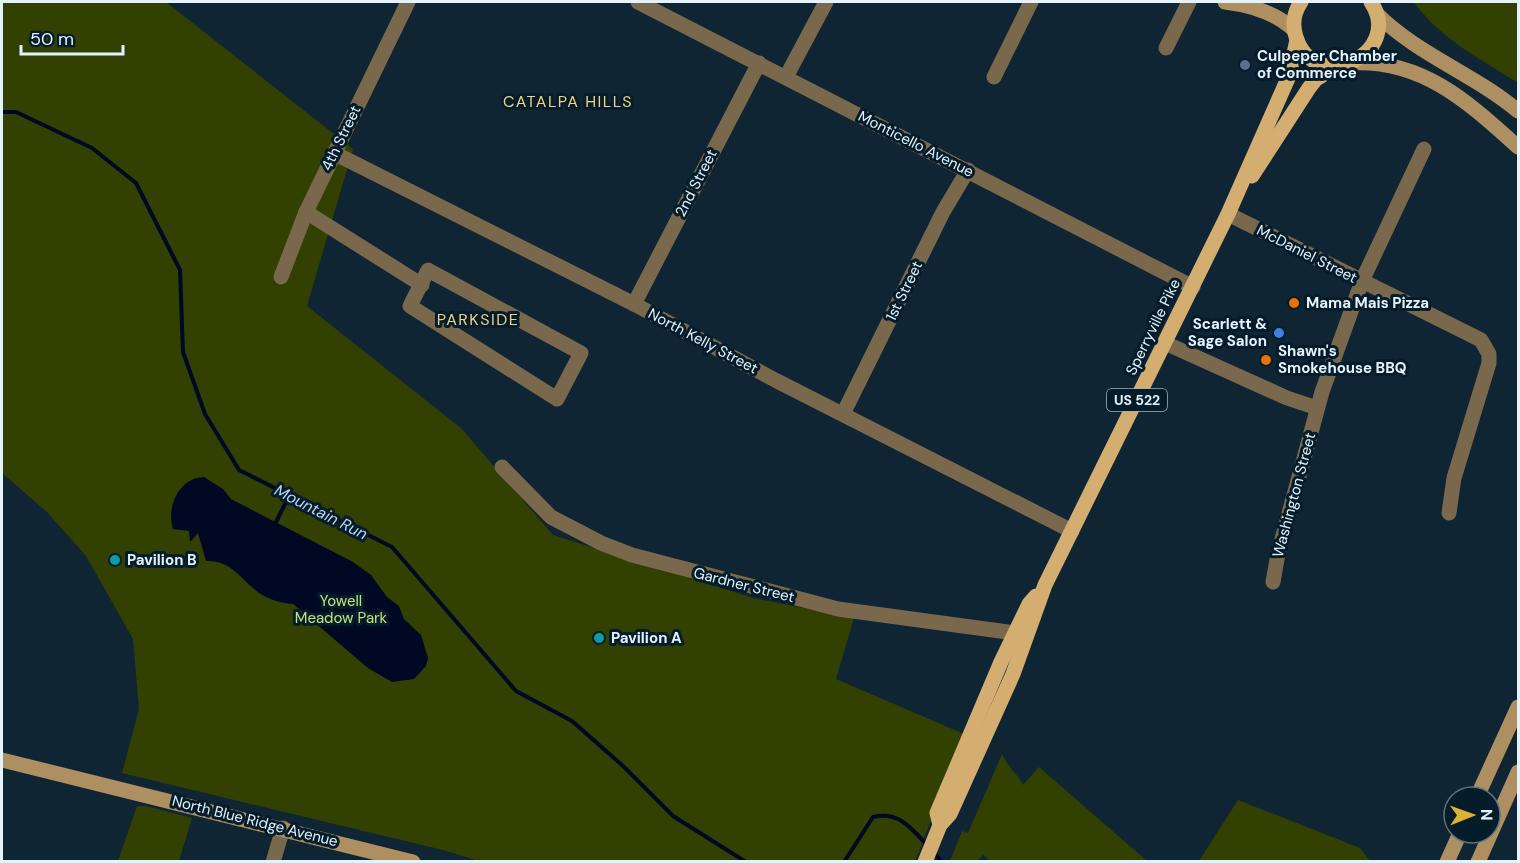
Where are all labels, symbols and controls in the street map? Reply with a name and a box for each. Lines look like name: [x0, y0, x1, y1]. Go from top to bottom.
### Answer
scale bar: [21, 18, 123, 56]
text: 50 m: [30, 27, 74, 51]
place label: Culpeper Chamber of Commerce: [1257, 46, 1397, 83]
marker: Culpeper Chamber of Commerce: [1238, 58, 1252, 72]
district label: CATALPA HILLS: [503, 91, 633, 112]
street label: 4th Street: [317, 102, 365, 174]
street label: Monticello Avenue: [855, 106, 977, 182]
street label: 2nd Street: [670, 146, 722, 220]
street label: McDaniel Street: [1253, 220, 1361, 288]
street label: 1st Street: [881, 258, 927, 324]
street label: Sperryville Pike: [1121, 276, 1185, 378]
place label: Mama Mais Pizza: [1306, 293, 1429, 313]
marker: Mama Mais Pizza: [1287, 296, 1301, 310]
street label: North Kelly Street: [645, 304, 761, 378]
district label: PARKSIDE: [437, 309, 519, 330]
place label: Scarlett & Sage Salon: [1188, 314, 1267, 351]
marker: Scarlett & Sage Salon: [1272, 326, 1286, 340]
place label: Shawn's Smokehouse BBQ: [1278, 341, 1407, 378]
marker: Shawn's Smokehouse BBQ: [1259, 353, 1273, 367]
road number: US 522: [1107, 389, 1167, 411]
street label: Washington Street: [1268, 430, 1320, 560]
water label: Mountain Run: [271, 480, 371, 544]
place label: Pavilion B: [127, 550, 196, 570]
marker: Pavilion B: [108, 553, 122, 567]
street label: Gardner Street: [691, 563, 797, 607]
park label: Yowell Meadow Park: [295, 591, 388, 628]
place label: Pavilion A: [611, 628, 682, 648]
marker: Pavilion A: [592, 631, 606, 645]
north arrow: [1442, 785, 1502, 845]
street label: North Blue Ridge Avenue: [170, 791, 340, 851]
text: N: [1476, 809, 1497, 821]

